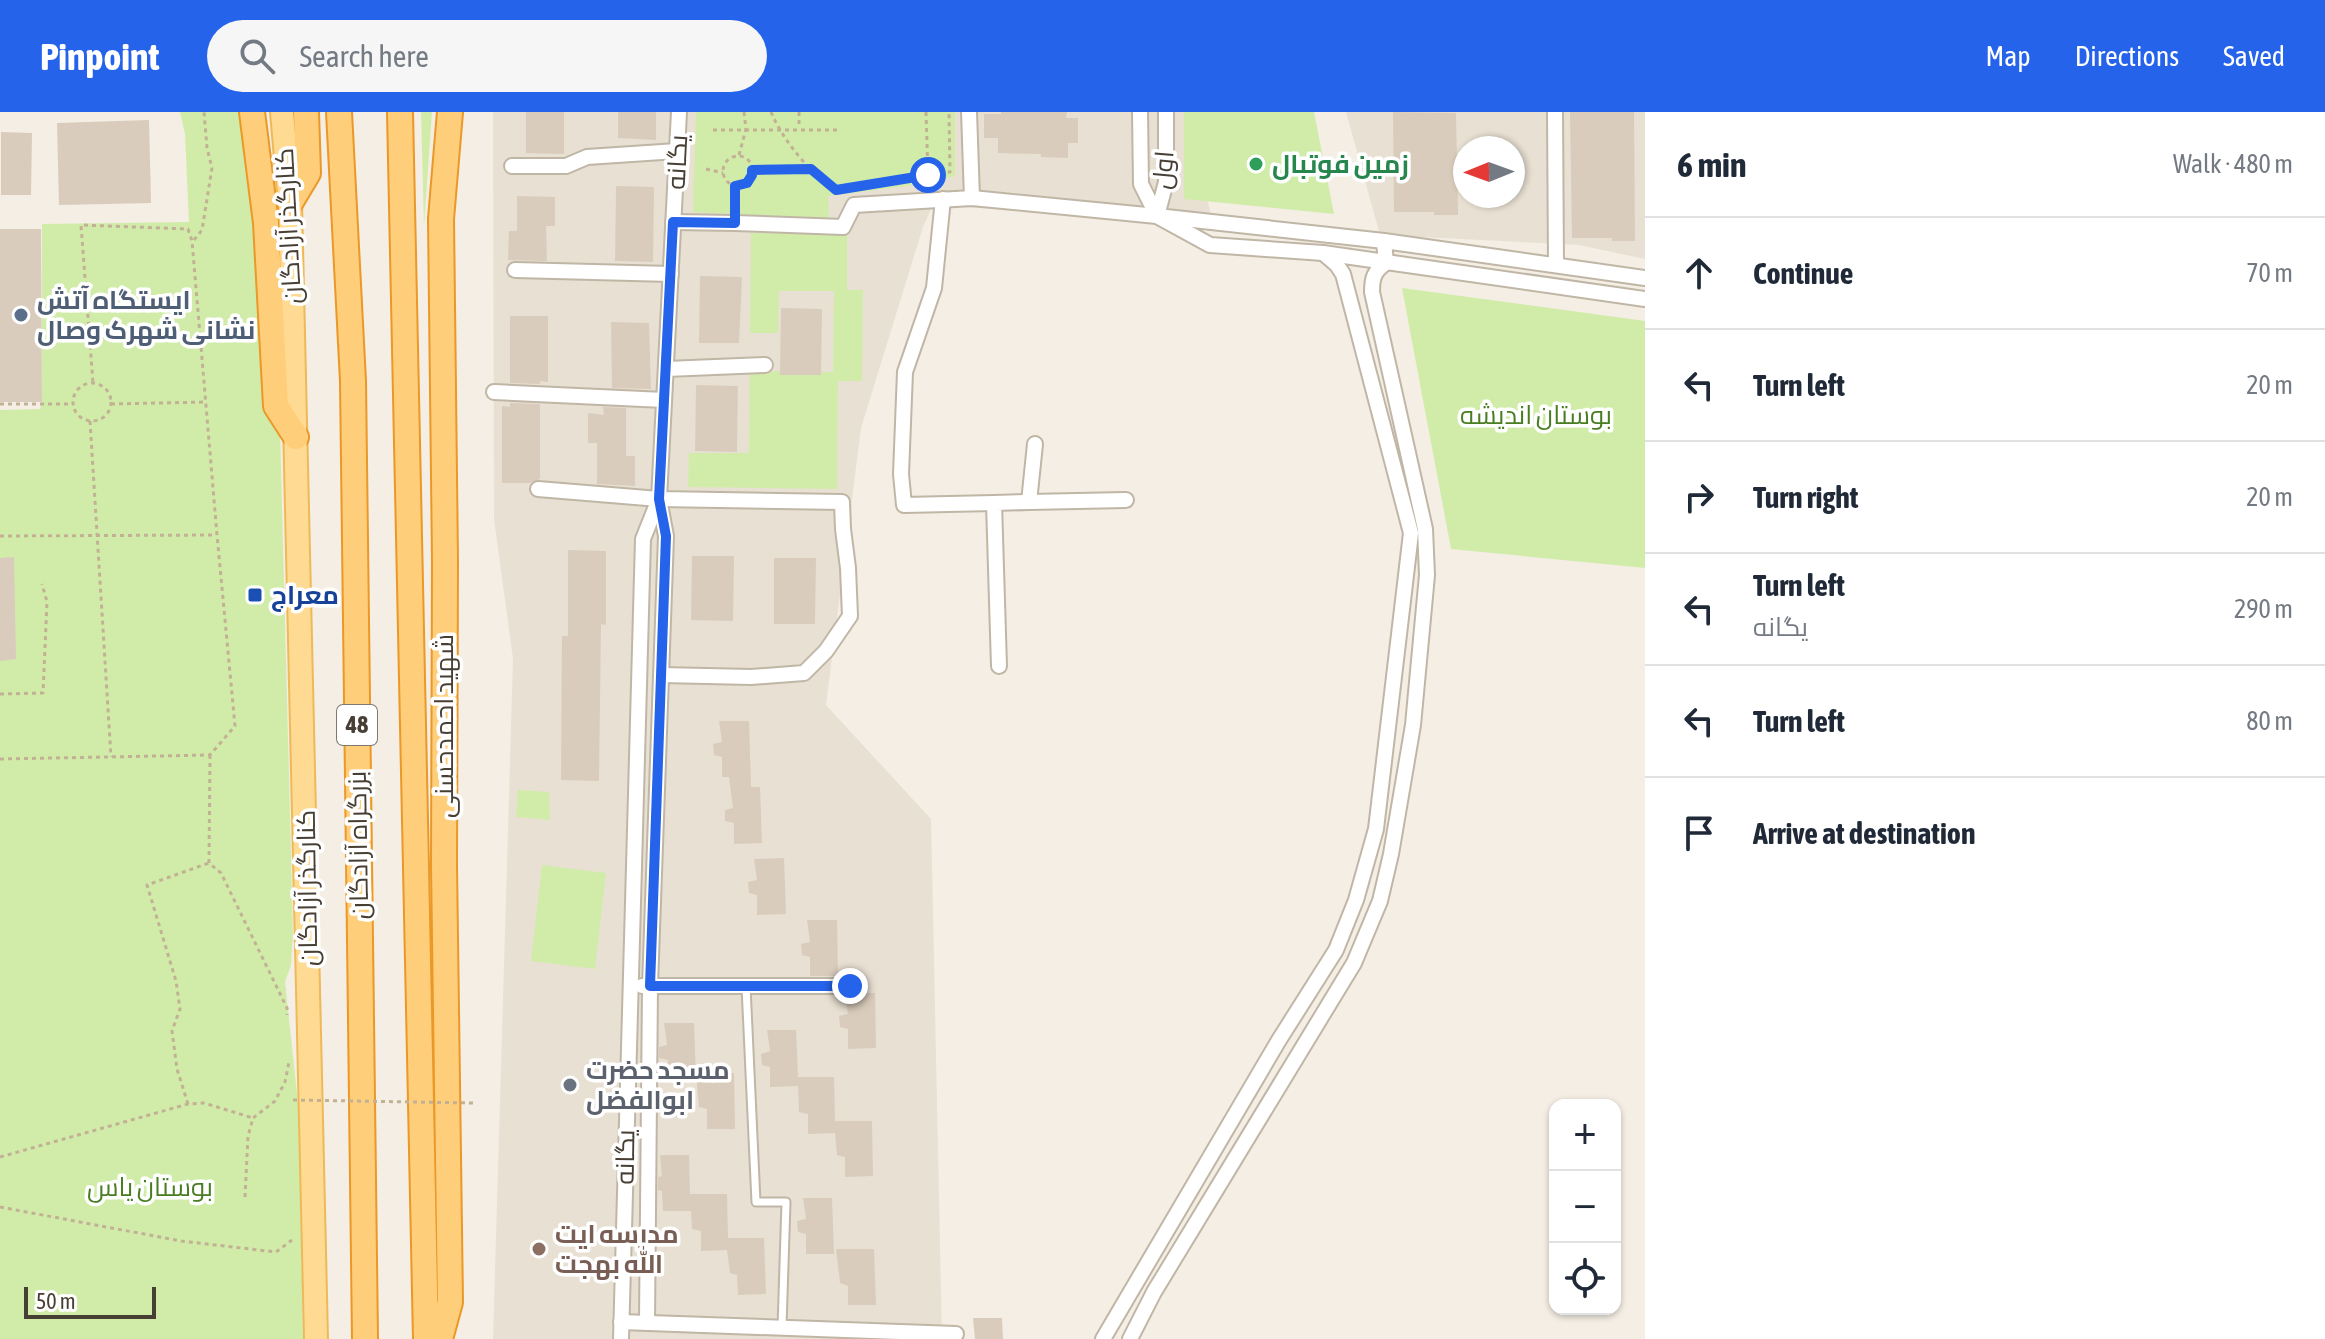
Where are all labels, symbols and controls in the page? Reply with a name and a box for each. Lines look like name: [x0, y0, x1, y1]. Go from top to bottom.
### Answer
search box: [207, 20, 767, 92]
icon: search: [235, 34, 279, 78]
text: Pinpoint: [40, 35, 159, 78]
text: Search here: [299, 39, 429, 73]
text: Map: [1986, 40, 2031, 72]
text: Directions: [2075, 40, 2179, 72]
text: Saved: [2223, 40, 2285, 72]
street label: یگانه: [661, 134, 693, 190]
north arrow: [1453, 136, 1525, 208]
text: 6 min: [1677, 145, 1746, 184]
street label: کنارگذر آزادگان: [269, 147, 307, 305]
place label: زمین فوتبال: [1272, 149, 1409, 180]
text: Walk · 480 m: [2173, 149, 2293, 179]
street label: اول: [1146, 150, 1180, 190]
marker: زمین فوتبال: [1247, 155, 1265, 173]
route start: [910, 157, 946, 193]
icon: ahead: [1677, 251, 1721, 295]
text: Continue: [1753, 256, 1853, 290]
text: 70 m: [2246, 258, 2293, 288]
place label: ایستگاه آتش نشانی شهرک وصال: [37, 285, 255, 346]
marker: ایستگاه آتش نشانی شهرک وصال: [12, 306, 30, 324]
icon: left: [1677, 363, 1721, 407]
text: Turn left: [1753, 368, 1845, 402]
text: 20 m: [2246, 370, 2293, 400]
park label: بوستان اندیشه: [1460, 400, 1612, 430]
icon: right: [1677, 475, 1721, 519]
text: Turn right: [1753, 480, 1859, 514]
text: 20 m: [2246, 482, 2293, 512]
text: Turn left: [1753, 568, 1845, 602]
place label: معراج: [271, 580, 339, 612]
marker: معراج: [246, 586, 264, 604]
icon: left: [1677, 587, 1721, 631]
text: 290 m: [2234, 594, 2293, 624]
text: یگانه: [1753, 612, 1808, 642]
street label: شهید احمدحسنی: [429, 634, 460, 818]
icon: left: [1677, 699, 1721, 743]
text: Turn left: [1753, 704, 1845, 738]
road number: 48: [337, 705, 377, 745]
text: 80 m: [2246, 706, 2293, 736]
street label: بزرگراه آزادگان: [342, 770, 374, 920]
street label: کنارگذر آزادگان: [291, 810, 323, 966]
icon: arrive: [1677, 811, 1721, 855]
text: Arrive at destination: [1753, 816, 1975, 850]
route end: [832, 968, 868, 1004]
place label: مسجد حضرت ابوالفضل: [586, 1055, 730, 1116]
marker: مسجد حضرت ابوالفضل: [561, 1076, 579, 1094]
map controls: [1549, 1099, 1621, 1315]
button: +: [1549, 1099, 1621, 1171]
street label: یگانه: [610, 1129, 640, 1185]
button: −: [1549, 1171, 1621, 1243]
park label: بوستان یاس: [87, 1172, 213, 1203]
place label: مدرسه ایت الله بهجت: [555, 1219, 679, 1280]
marker: مدرسه ایت الله بهجت: [530, 1240, 548, 1258]
button: locate: [1549, 1243, 1621, 1315]
scale bar: [24, 1283, 156, 1319]
text: 50 m: [36, 1288, 76, 1314]

